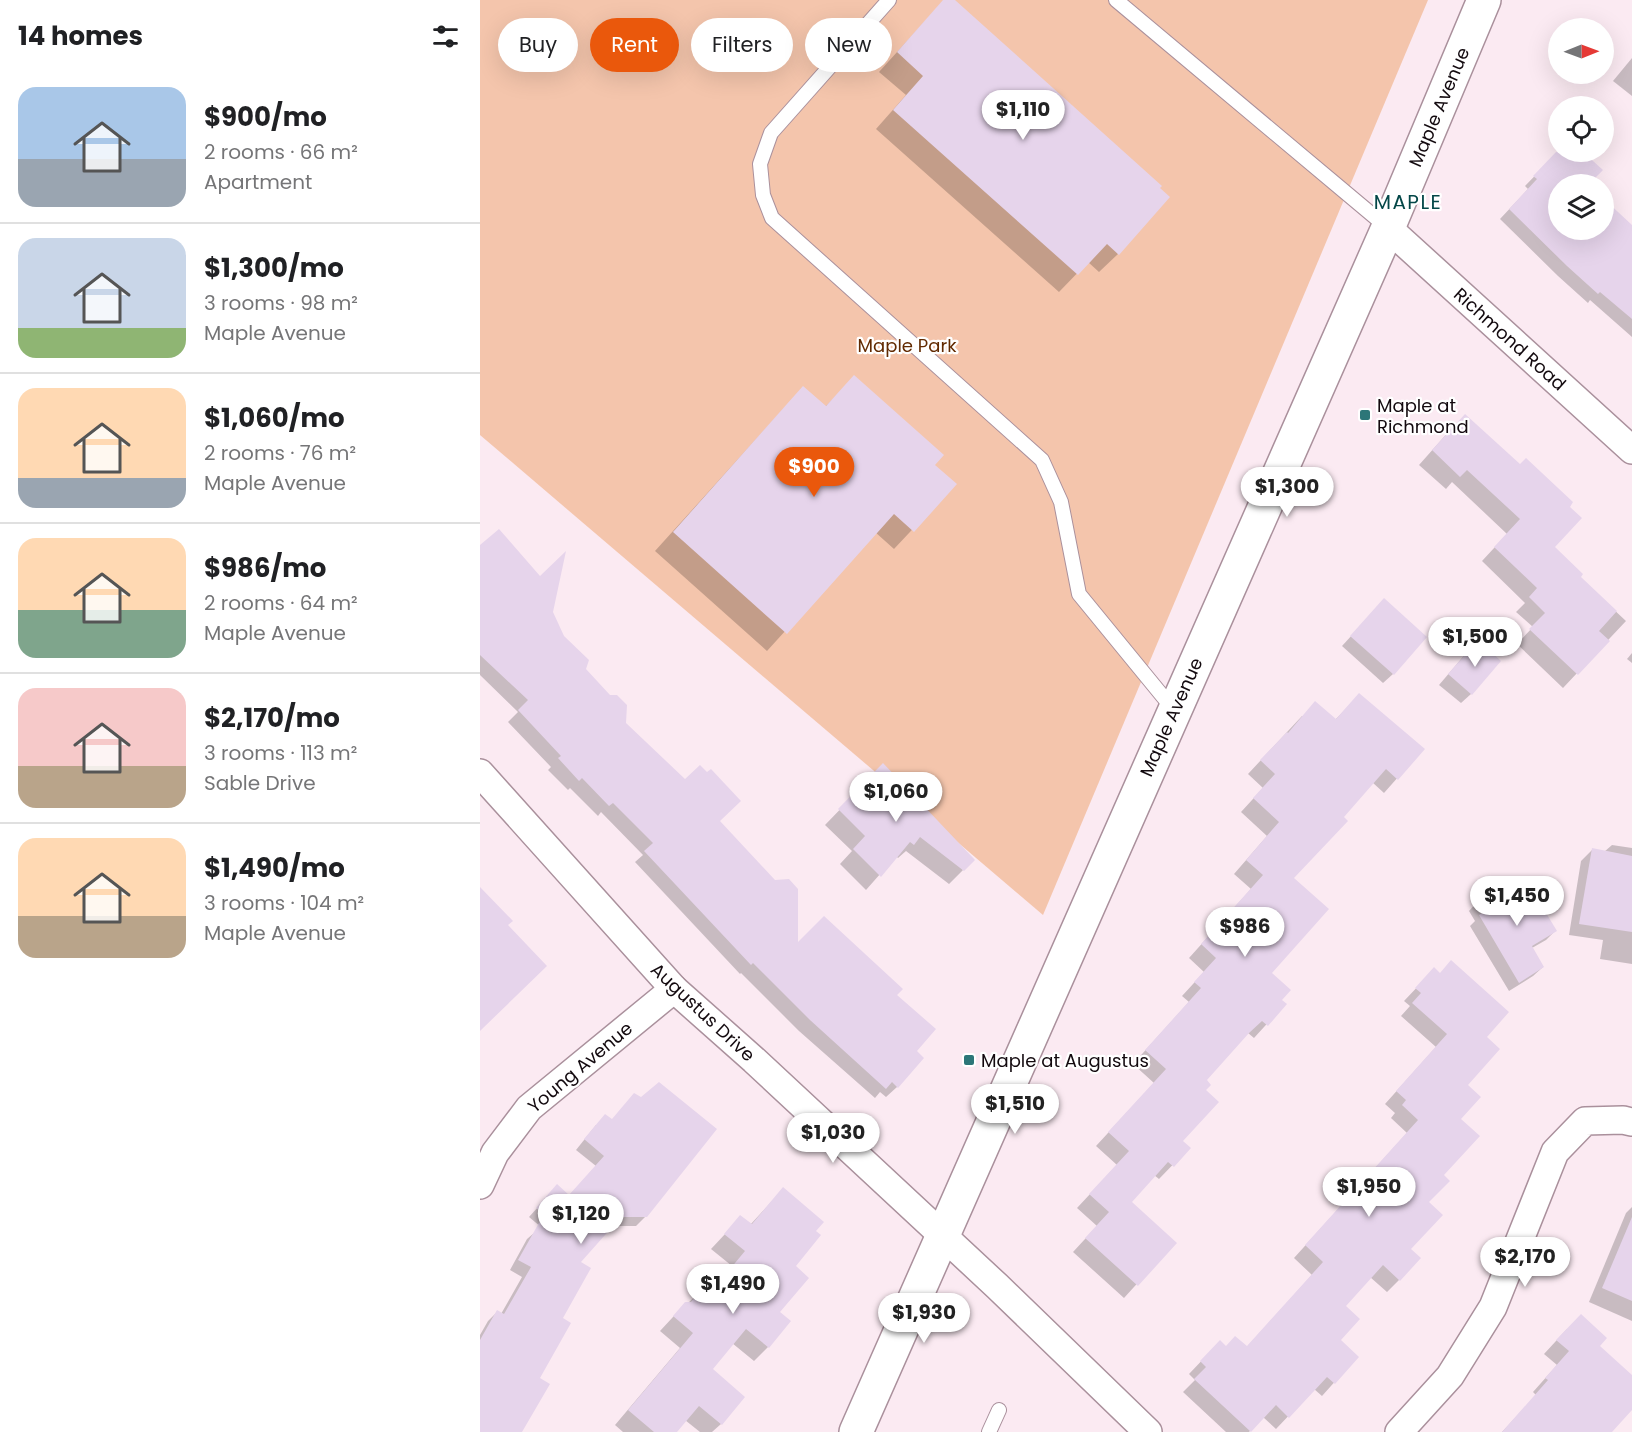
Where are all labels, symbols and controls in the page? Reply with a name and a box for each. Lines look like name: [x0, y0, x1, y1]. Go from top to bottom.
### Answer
text: 14 homes: [18, 18, 143, 54]
chip: Buy: [498, 18, 578, 72]
chip: Rent: [590, 18, 679, 72]
chip: Filters: [691, 18, 793, 72]
chip: New: [805, 18, 892, 72]
north arrow: [1548, 18, 1614, 84]
map controls: [1548, 18, 1614, 240]
icon: filters: [429, 20, 462, 53]
street label: Maple Avenue: [1403, 43, 1475, 171]
pin: $1,110: [974, 90, 1072, 141]
text: $1,110: [996, 95, 1050, 123]
button: locate: [1548, 96, 1614, 162]
text: $900/mo: [204, 99, 327, 135]
icon: home: [66, 111, 138, 183]
text: 2 rooms · 66 m²: [204, 138, 358, 166]
text: Apartment: [204, 168, 312, 196]
button: layers: [1548, 174, 1614, 240]
district label: MAPLE: [1374, 188, 1442, 216]
text: $1,300/mo: [204, 250, 344, 286]
icon: home: [66, 262, 138, 334]
street label: Richmond Road: [1448, 282, 1572, 396]
text: 3 rooms · 98 m²: [204, 289, 358, 317]
text: Maple Avenue: [204, 319, 346, 347]
park label: Maple Park: [858, 333, 957, 358]
place label: Maple at Richmond: [1377, 393, 1469, 439]
text: $1,060/mo: [204, 400, 345, 436]
marker: Maple at Richmond: [1358, 408, 1372, 422]
icon: home: [66, 412, 138, 484]
text: 2 rooms · 76 m²: [204, 439, 356, 467]
pin: $900: [778, 447, 850, 498]
text: $900: [788, 452, 840, 480]
pin: $1,300: [1238, 467, 1336, 518]
text: Maple Avenue: [204, 469, 346, 497]
text: $1,300: [1255, 472, 1319, 500]
text: $986/mo: [204, 550, 326, 586]
icon: home: [66, 562, 138, 634]
text: 2 rooms · 64 m²: [204, 589, 358, 617]
pin: $1,500: [1426, 617, 1524, 668]
text: Maple Avenue: [204, 619, 346, 647]
text: $1,500: [1442, 622, 1508, 650]
street label: Maple Avenue: [1134, 654, 1208, 780]
text: $2,170/mo: [204, 700, 340, 736]
icon: home: [66, 712, 138, 784]
text: 3 rooms · 113 m²: [204, 739, 357, 767]
text: Sable Drive: [204, 769, 316, 797]
pin: $1,060: [847, 772, 945, 823]
text: $1,060: [863, 777, 929, 805]
text: $1,490/mo: [204, 850, 345, 886]
icon: home: [66, 862, 138, 934]
pin: $1,450: [1468, 876, 1566, 927]
text: $1,450: [1484, 881, 1550, 909]
text: 3 rooms · 104 m²: [204, 889, 364, 917]
pin: $986: [1209, 907, 1281, 958]
text: $986: [1219, 912, 1271, 940]
text: Maple Avenue: [204, 919, 346, 947]
street label: Augustus Drive: [645, 957, 761, 1067]
street label: Young Avenue: [522, 1016, 638, 1118]
place label: Maple at Augustus: [981, 1048, 1149, 1073]
marker: Maple at Augustus: [962, 1053, 976, 1067]
pin: $1,510: [966, 1084, 1064, 1135]
text: $1,510: [985, 1089, 1045, 1117]
pin: $1,030: [784, 1113, 882, 1164]
text: $1,030: [801, 1118, 865, 1146]
pin: $1,950: [1320, 1167, 1418, 1218]
text: $1,950: [1337, 1172, 1401, 1200]
pin: $1,120: [532, 1194, 630, 1245]
text: $1,120: [552, 1199, 610, 1227]
pin: $2,170: [1476, 1237, 1574, 1288]
text: $2,170: [1494, 1242, 1556, 1270]
pin: $1,490: [684, 1264, 782, 1315]
text: $1,490: [700, 1269, 766, 1297]
pin: $1,930: [875, 1293, 973, 1344]
text: $1,930: [892, 1298, 956, 1326]

